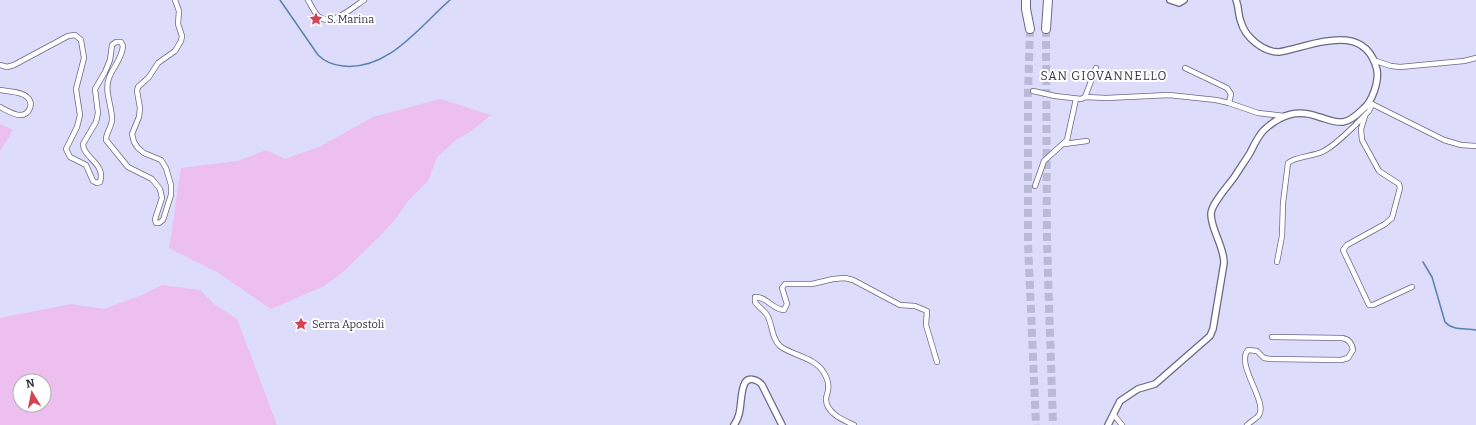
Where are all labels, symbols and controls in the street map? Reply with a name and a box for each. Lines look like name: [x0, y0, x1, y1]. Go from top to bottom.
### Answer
place icon: S. Marina: [308, 11, 324, 27]
place label: S. Marina: [327, 13, 374, 26]
district label: SAN GIOVANNELLO: [1041, 69, 1167, 83]
place icon: Serra Apostoli: [293, 316, 309, 332]
place label: Serra Apostoli: [312, 318, 385, 331]
north arrow: [12, 373, 52, 413]
text: N: [25, 376, 36, 391]

